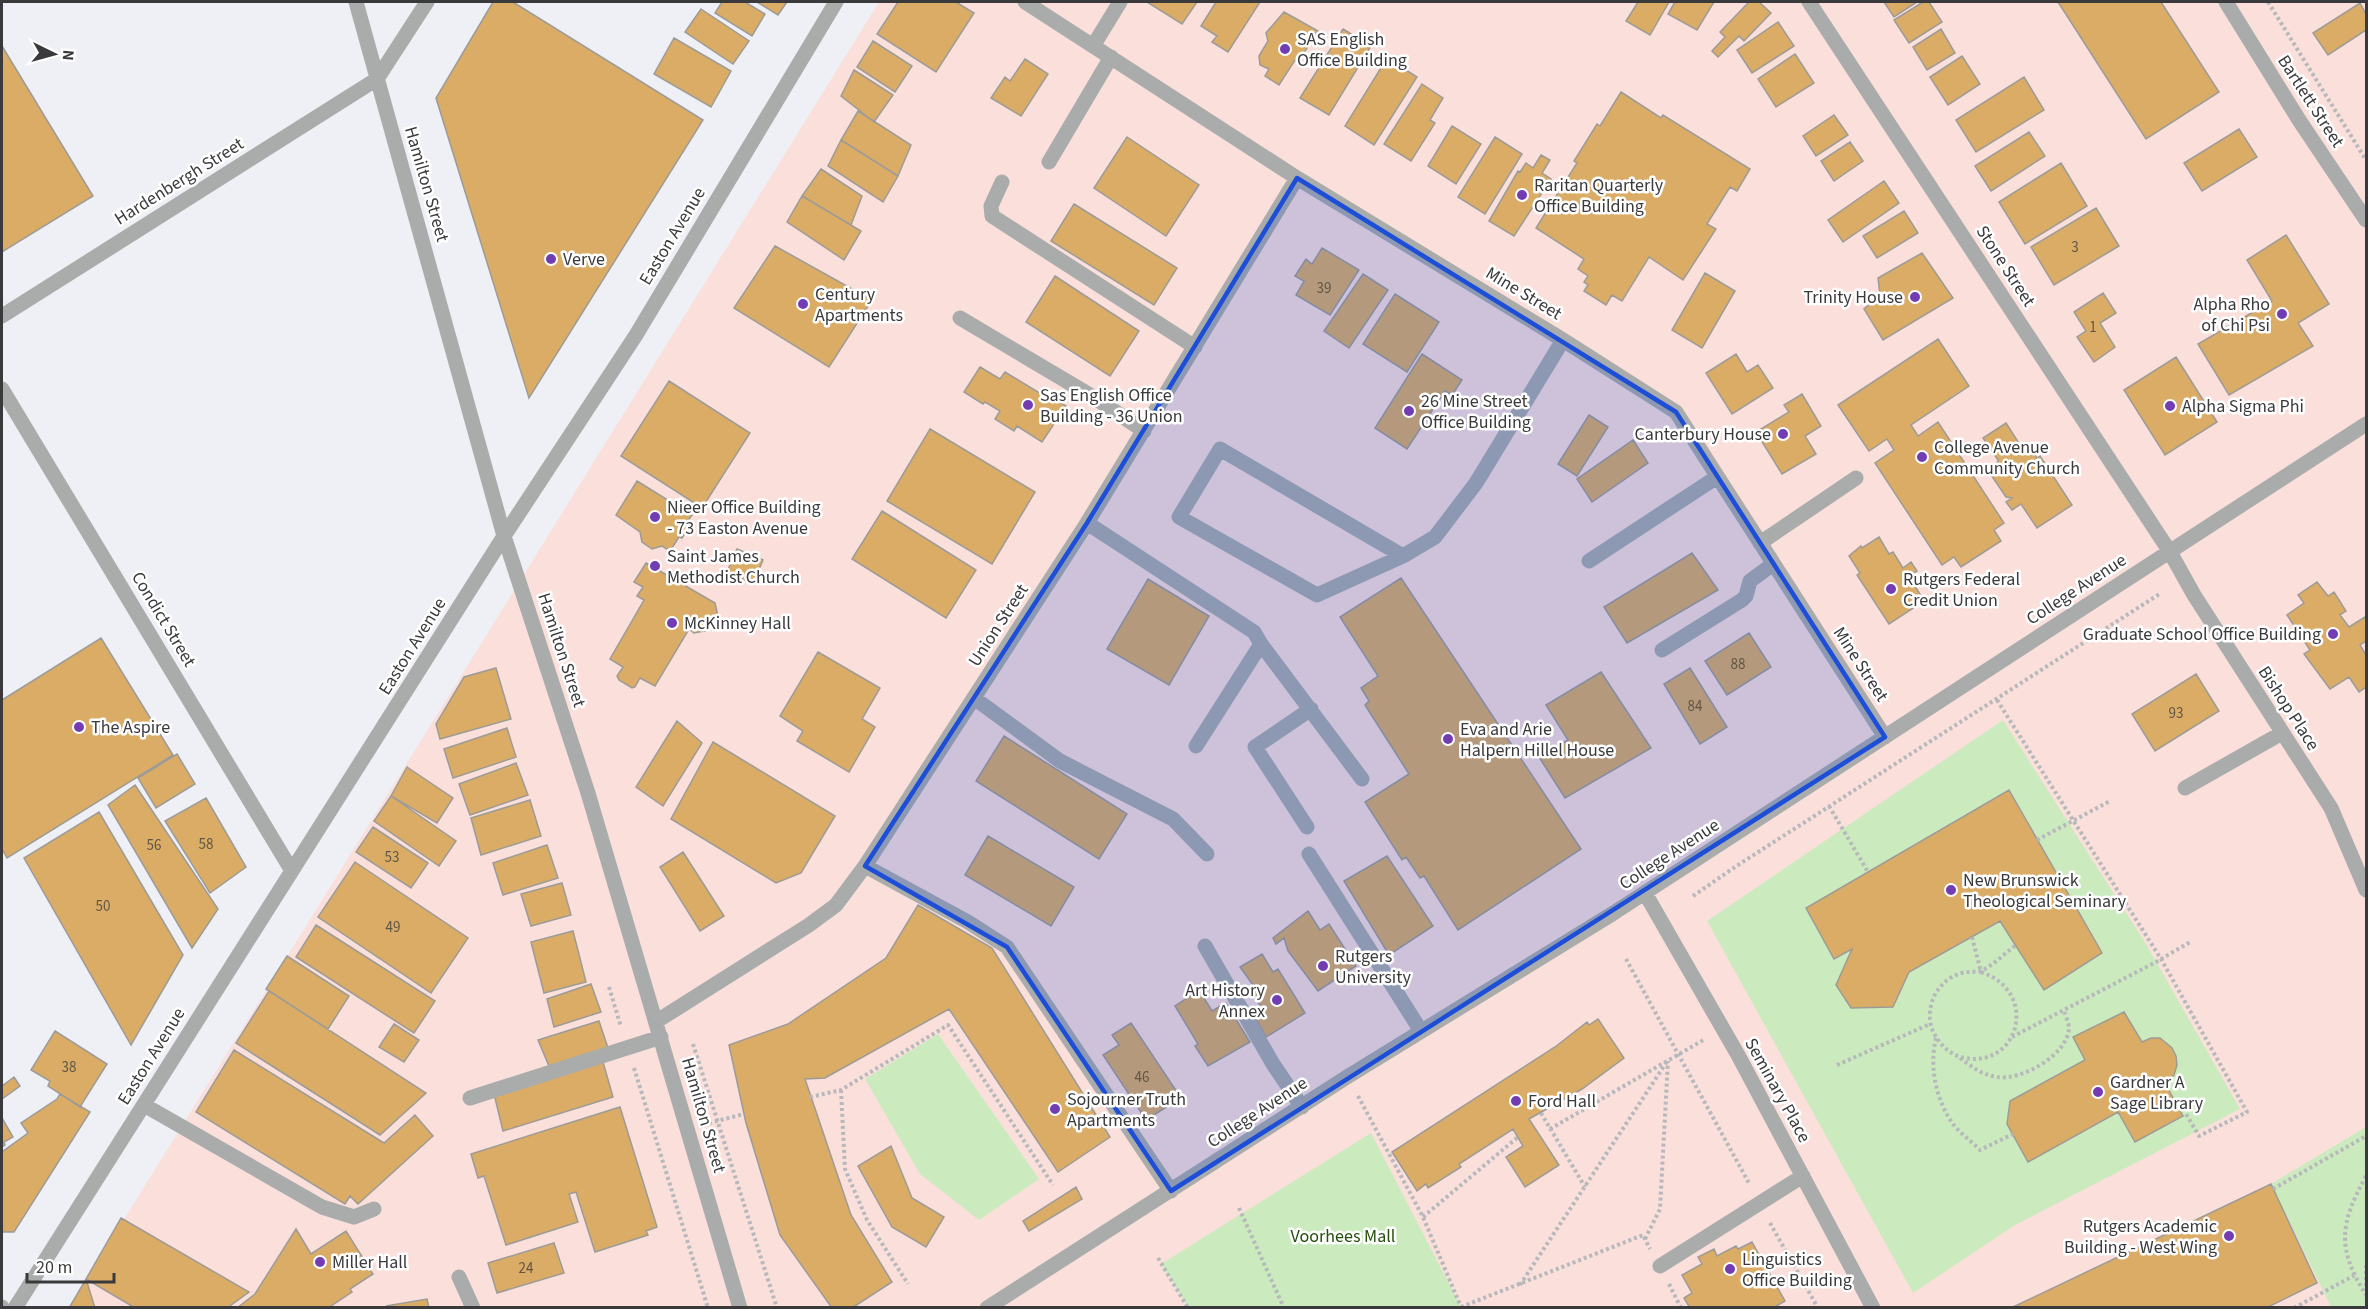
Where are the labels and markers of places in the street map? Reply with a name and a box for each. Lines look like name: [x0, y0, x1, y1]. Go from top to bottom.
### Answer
place label: SAS English Office Building: [1297, 27, 1407, 73]
marker: SAS English Office Building: [1278, 42, 1292, 56]
place label: Raritan Quarterly Office Building: [1534, 173, 1664, 219]
marker: Raritan Quarterly Office Building: [1515, 188, 1529, 202]
place label: Verve: [563, 247, 605, 272]
marker: Verve: [544, 252, 558, 266]
place label: Century Apartments: [815, 282, 903, 328]
place label: Trinity House: [1803, 285, 1903, 310]
marker: Trinity House: [1908, 290, 1922, 304]
place label: Alpha Rho of Chi Psi: [2193, 292, 2270, 338]
marker: Century Apartments: [796, 297, 810, 311]
marker: Alpha Rho of Chi Psi: [2275, 307, 2289, 321]
place label: Sas English Office Building - 36 Union: [1040, 383, 1183, 429]
place label: 26 Mine Street Office Building: [1421, 389, 1531, 435]
place label: Alpha Sigma Phi: [2182, 394, 2304, 419]
marker: Sas English Office Building - 36 Union: [1021, 398, 1035, 412]
marker: Alpha Sigma Phi: [2163, 399, 2177, 413]
marker: 26 Mine Street Office Building: [1402, 404, 1416, 418]
place label: Canterbury House: [1635, 422, 1771, 447]
marker: Canterbury House: [1776, 427, 1790, 441]
place label: College Avenue Community Church: [1934, 435, 2080, 481]
marker: College Avenue Community Church: [1915, 450, 1929, 464]
place label: Nieer Office Building - 73 Easton Avenue: [667, 495, 821, 541]
marker: Nieer Office Building - 73 Easton Avenue: [648, 510, 662, 524]
place label: Saint James Methodist Church: [667, 544, 800, 590]
marker: Saint James Methodist Church: [648, 559, 662, 573]
place label: Rutgers Federal Credit Union: [1903, 567, 2020, 613]
marker: Rutgers Federal Credit Union: [1884, 582, 1898, 596]
place label: McKinney Hall: [684, 611, 791, 636]
marker: McKinney Hall: [665, 616, 679, 630]
place label: Graduate School Office Building: [2083, 622, 2321, 647]
marker: Graduate School Office Building: [2326, 627, 2340, 641]
place label: The Aspire: [91, 715, 170, 740]
place label: Eva and Arie Halpern Hillel House: [1460, 717, 1614, 763]
marker: The Aspire: [72, 720, 86, 734]
marker: Eva and Arie Halpern Hillel House: [1441, 732, 1455, 746]
place label: New Brunswick Theological Seminary: [1963, 868, 2127, 914]
marker: New Brunswick Theological Seminary: [1944, 883, 1958, 897]
place label: Rutgers University: [1335, 944, 1411, 990]
marker: Rutgers University: [1316, 959, 1330, 973]
place label: Art History Annex: [1185, 978, 1266, 1024]
marker: Art History Annex: [1270, 993, 1284, 1007]
place label: Gardner A Sage Library: [2110, 1070, 2204, 1116]
marker: Gardner A Sage Library: [2091, 1085, 2105, 1099]
place label: Sojourner Truth Apartments: [1067, 1087, 1186, 1133]
place label: Ford Hall: [1528, 1089, 1596, 1114]
marker: Ford Hall: [1509, 1094, 1523, 1108]
marker: Sojourner Truth Apartments: [1048, 1102, 1062, 1116]
place label: Rutgers Academic Building - West Wing: [2064, 1214, 2217, 1260]
marker: Rutgers Academic Building - West Wing: [2222, 1229, 2236, 1243]
place label: Linguistics Office Building: [1742, 1247, 1852, 1293]
place label: Miller Hall: [332, 1250, 407, 1275]
marker: Miller Hall: [313, 1255, 327, 1269]
marker: Linguistics Office Building: [1723, 1262, 1737, 1276]

